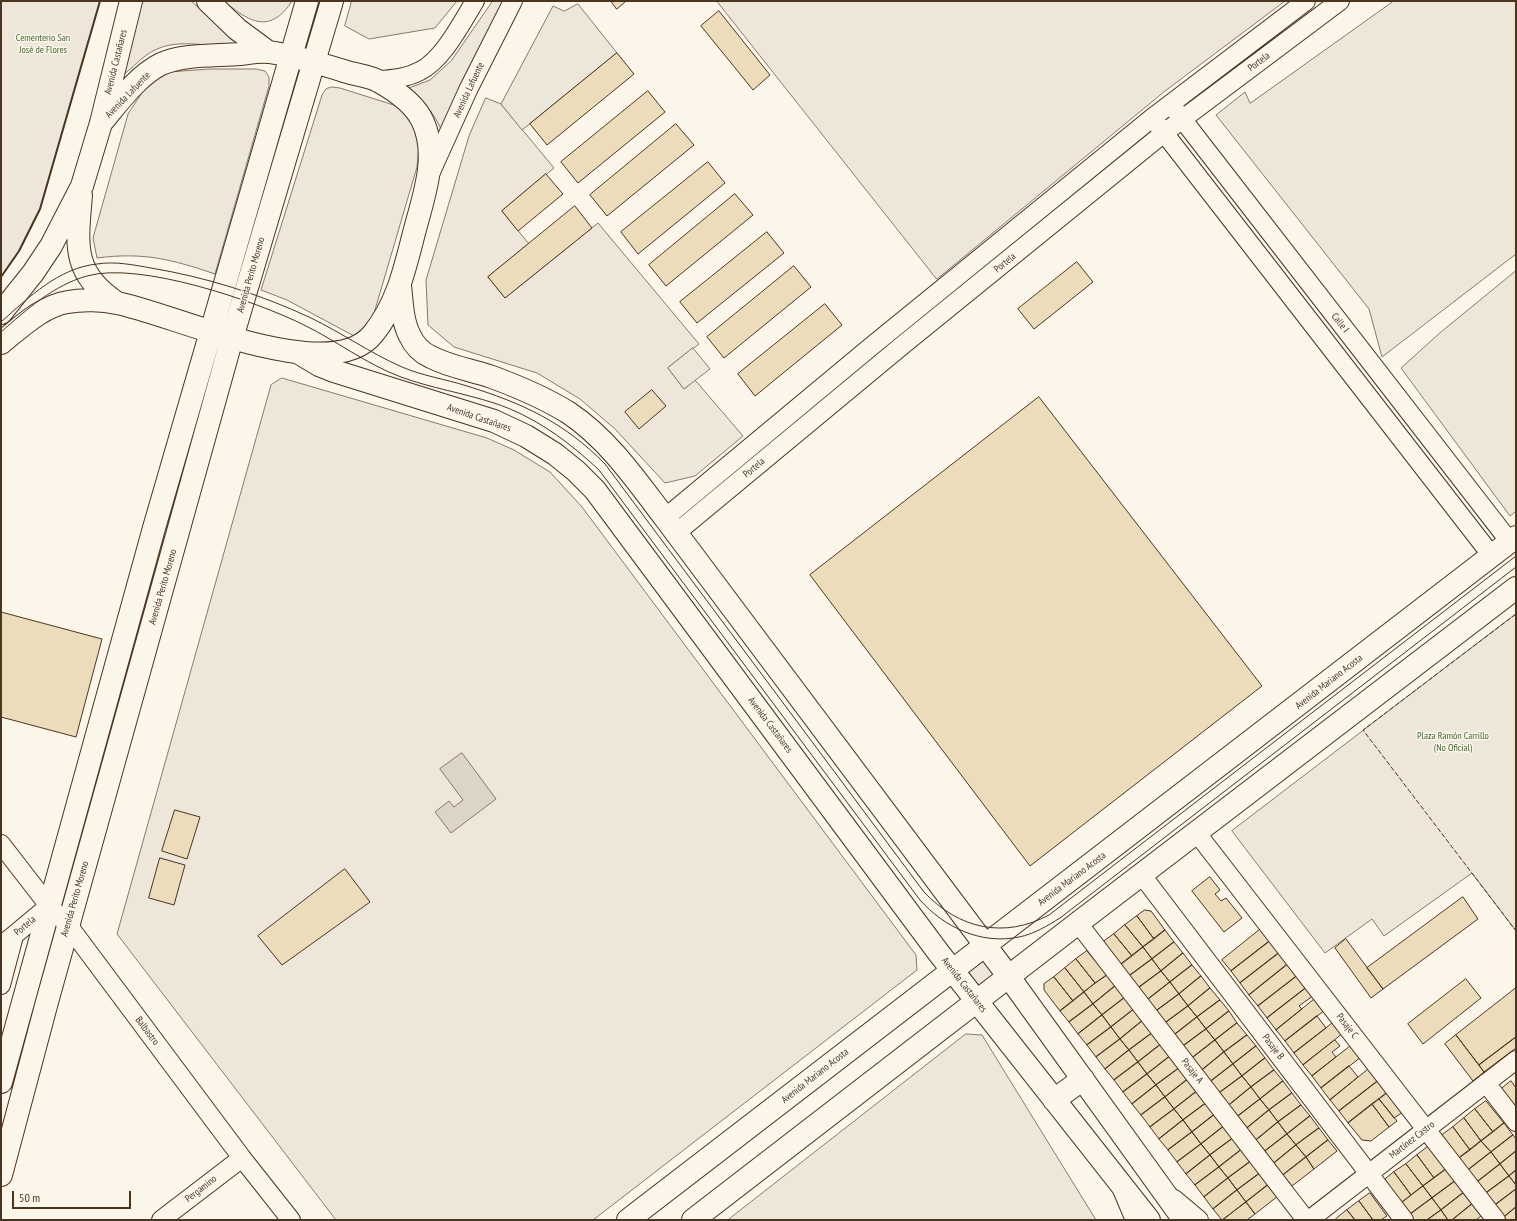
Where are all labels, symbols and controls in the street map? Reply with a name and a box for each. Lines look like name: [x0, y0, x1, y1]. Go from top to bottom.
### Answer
street label: Avenida Castañares: [102, 28, 130, 96]
park label: Cementerio San José de Flores: [16, 32, 70, 56]
street label: Portela: [1246, 50, 1272, 74]
street label: Avenida Lafuente: [451, 60, 487, 120]
street label: Avenida Lafuente: [103, 69, 153, 121]
street label: Avenida Perito Moreno: [234, 236, 268, 314]
street label: Portela: [992, 251, 1018, 275]
street label: Calle I: [1329, 311, 1351, 335]
street label: Avenida Castañares: [446, 401, 512, 435]
street label: Portela: [741, 455, 767, 481]
street label: Avenida Perito Moreno: [146, 548, 180, 626]
street label: Avenida Mariano Acosta: [1293, 652, 1365, 712]
street label: Avenida Castañares: [745, 695, 795, 755]
park label: Plaza Ramón Carrillo (No Oficial): [1417, 730, 1489, 754]
street label: Avenida Mariano Acosta: [1036, 850, 1108, 908]
street label: Avenida Perito Moreno: [58, 860, 92, 938]
street label: Portela: [12, 913, 38, 939]
street label: Avenida Castañares: [939, 955, 989, 1015]
street label: Pasaje C: [1333, 1011, 1361, 1041]
street label: Balbastro: [132, 1014, 162, 1048]
street label: Pasaje B: [1260, 1032, 1286, 1062]
street label: Avenida Mariano Acosta: [779, 1046, 851, 1106]
street label: Pasaje A: [1178, 1056, 1206, 1086]
street label: Martínez Castro: [1387, 1119, 1437, 1161]
street label: Pergamino: [183, 1173, 219, 1205]
scale bar: [14, 1183, 133, 1209]
text: 50 m: [19, 1190, 40, 1205]

